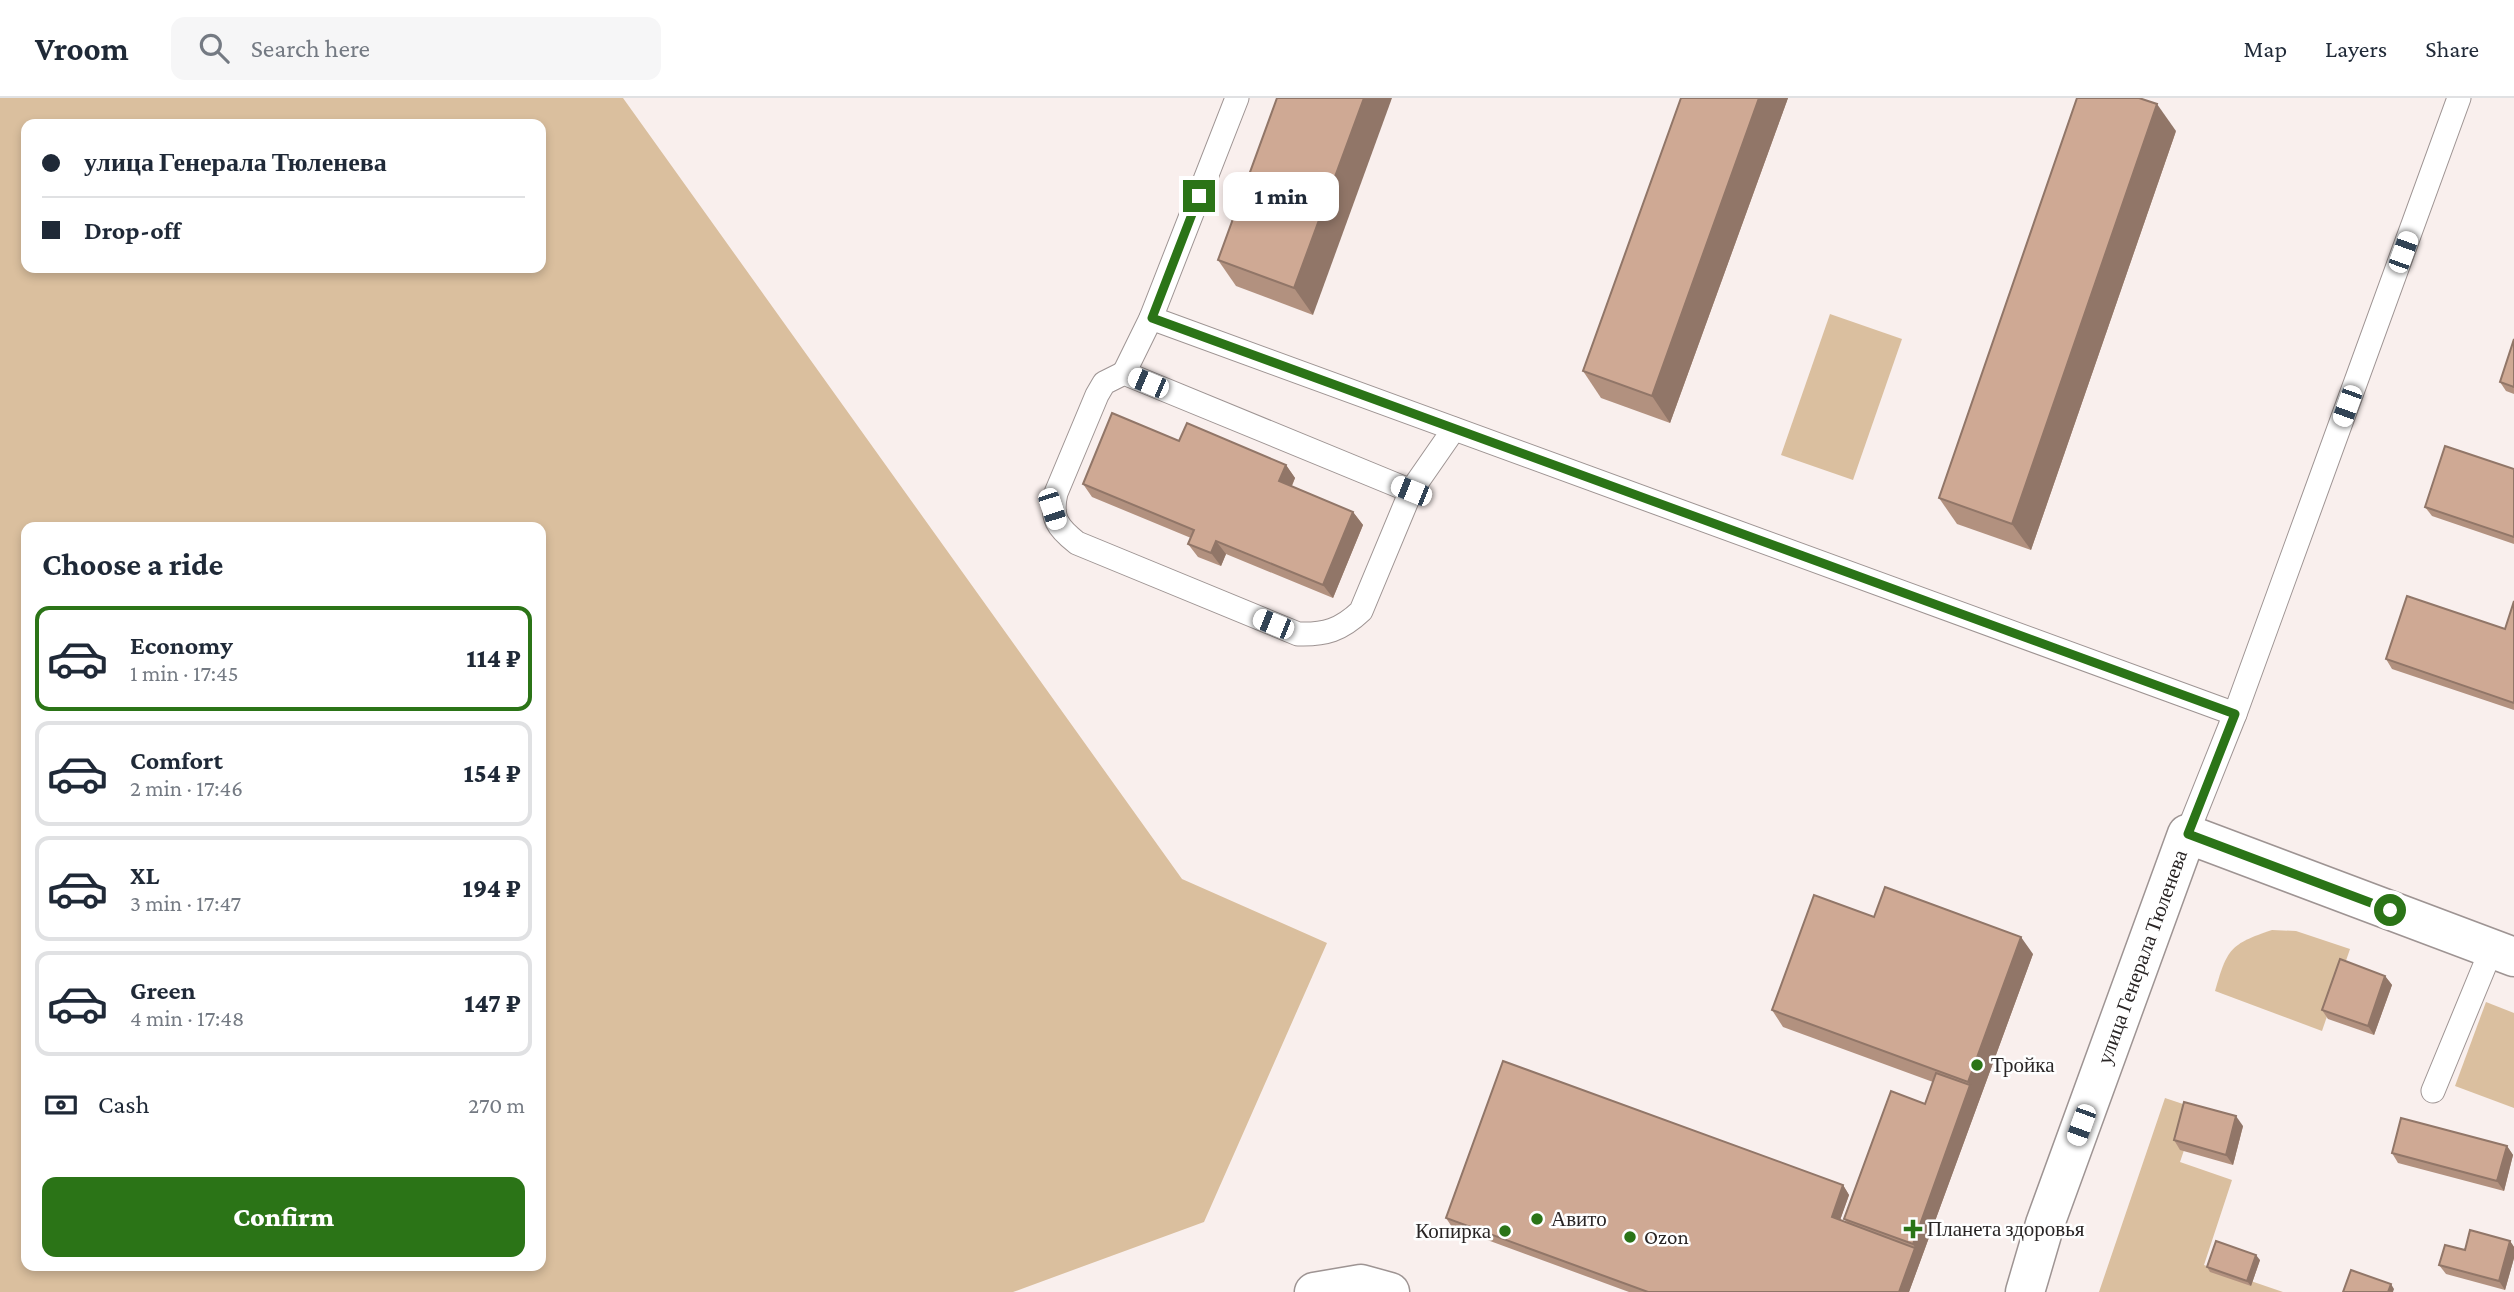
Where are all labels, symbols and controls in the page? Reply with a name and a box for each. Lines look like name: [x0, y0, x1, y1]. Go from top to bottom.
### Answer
search box: [171, 17, 661, 80]
icon: search: [195, 29, 233, 67]
text: Vroom: [35, 30, 129, 67]
text: Search here: [251, 34, 370, 63]
text: Map: [2243, 35, 2287, 62]
text: Layers: [2325, 35, 2387, 62]
text: Share: [2425, 35, 2479, 62]
text: улица Генерала Тюленева: [84, 148, 387, 177]
callout: 1 min: [1224, 172, 1339, 220]
route end: [1183, 180, 1215, 212]
text: 1 min: [1254, 183, 1308, 209]
text: Drop-off: [84, 216, 181, 245]
car: [2386, 229, 2421, 275]
car: [1125, 365, 1172, 401]
car: [2330, 383, 2365, 429]
car: [1388, 473, 1435, 509]
car: [1036, 486, 1069, 532]
text: Choose a ride: [42, 546, 223, 582]
car: [1250, 606, 1297, 642]
icon: car: [46, 627, 109, 690]
text: Economy: [130, 631, 233, 660]
text: 114 ₽: [466, 644, 521, 673]
text: 1 min · 17:45: [130, 660, 239, 686]
icon: car: [46, 742, 109, 805]
text: Comfort: [130, 746, 223, 775]
text: 154 ₽: [464, 759, 521, 788]
text: 2 min · 17:46: [130, 775, 243, 801]
street label: улица Генерала Тюленева: [2092, 846, 2192, 1067]
icon: car: [46, 857, 109, 920]
text: XL: [130, 861, 159, 890]
text: 194 ₽: [462, 874, 521, 903]
text: 3 min · 17:47: [130, 890, 241, 916]
route start: [2374, 894, 2406, 926]
icon: car: [46, 972, 109, 1035]
text: Green: [130, 976, 196, 1005]
text: 147 ₽: [464, 989, 521, 1018]
text: 4 min · 17:48: [130, 1005, 244, 1031]
place label: Тройка: [1991, 1053, 2055, 1077]
marker: Тройка: [1969, 1057, 1985, 1073]
icon: cash: [42, 1086, 80, 1124]
text: Cash: [98, 1090, 149, 1119]
text: 270 m: [468, 1092, 525, 1118]
car: [2064, 1102, 2099, 1148]
button: Confirm: [42, 1177, 525, 1257]
place label: Авито: [1551, 1207, 1607, 1231]
marker: Авито: [1529, 1211, 1545, 1227]
place label: Планета здоровья: [1927, 1217, 2085, 1241]
place label: Копирка: [1415, 1219, 1492, 1243]
marker: Планета здоровья: [1905, 1221, 1921, 1237]
marker: Копирка: [1497, 1223, 1513, 1239]
place label: Ozon: [1644, 1225, 1689, 1249]
marker: Ozon: [1622, 1229, 1638, 1245]

